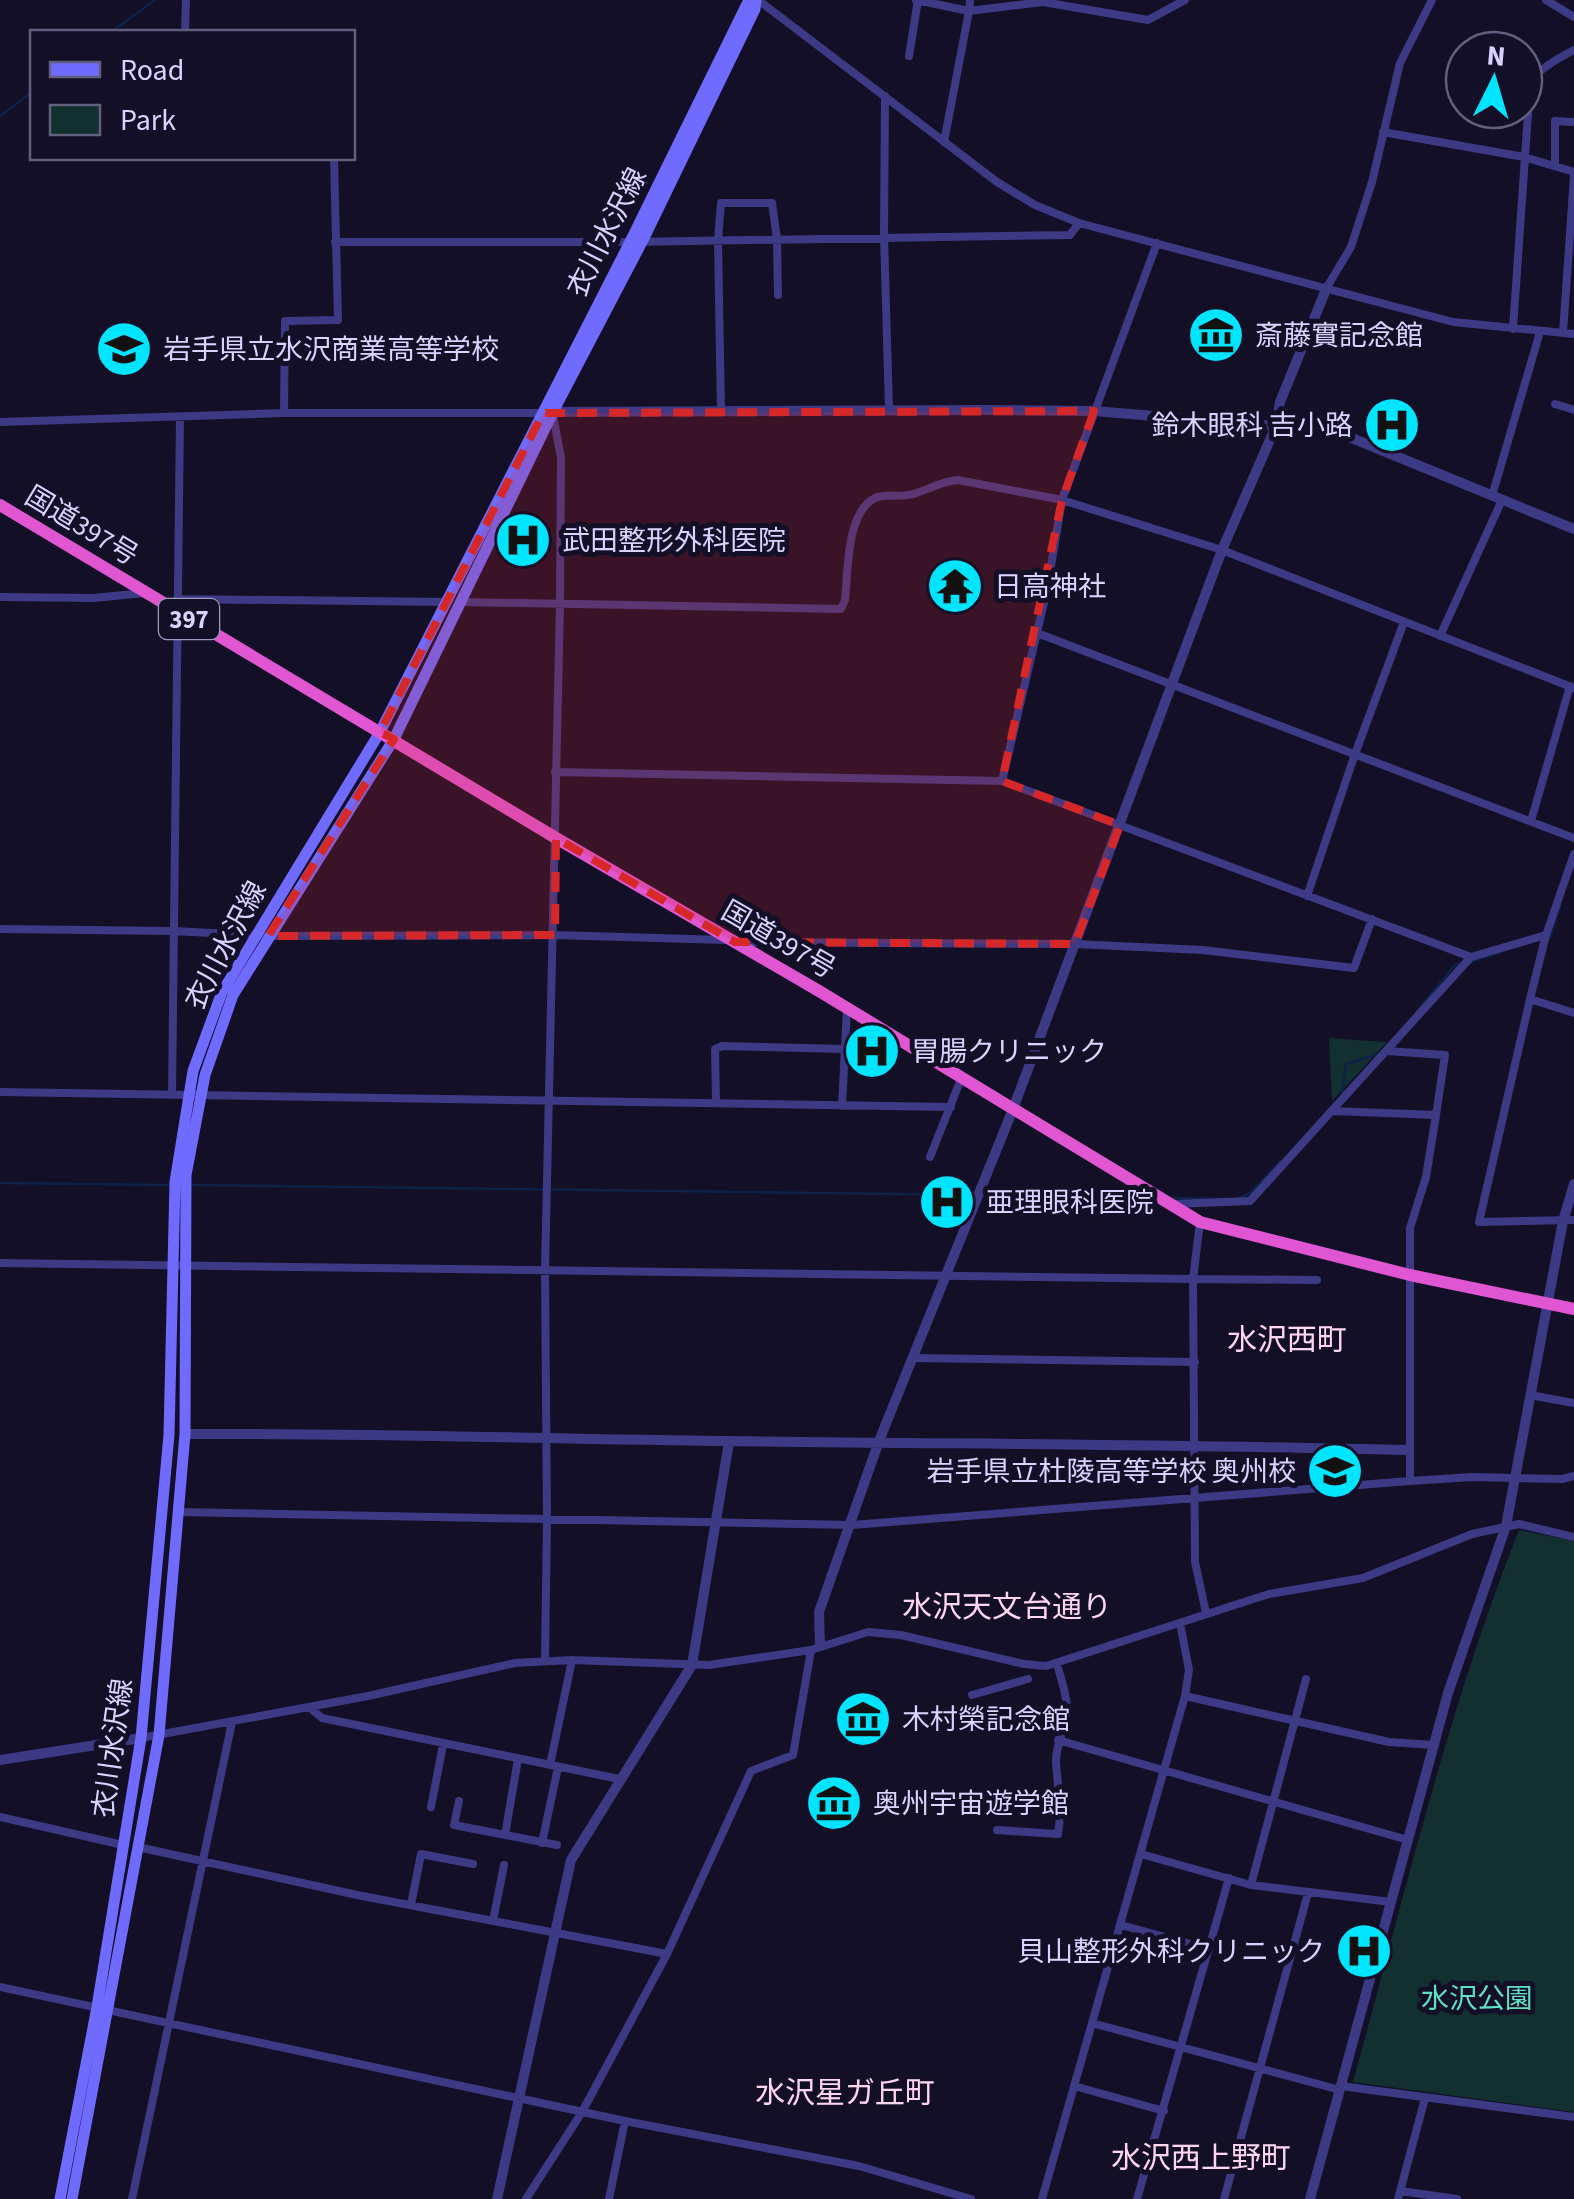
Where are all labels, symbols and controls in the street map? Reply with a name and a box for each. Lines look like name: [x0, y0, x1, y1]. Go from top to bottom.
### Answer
legend: [30, 30, 355, 160]
north arrow: [1444, 30, 1544, 130]
text: N: [1485, 35, 1507, 77]
text: Road: [120, 49, 184, 92]
text: Park: [120, 99, 176, 142]
street label: 衣川水沢線: [557, 161, 656, 304]
museum icon: 斎藤實記念館: [1186, 305, 1246, 365]
place label: 斎藤實記念館: [1255, 316, 1423, 356]
school or university icon: 岩手県立水沢商業高等学校: [94, 319, 154, 379]
place label: 岩手県立水沢商業高等学校: [163, 330, 499, 370]
hospital icon: 鈴木眼科 吉小路: [1362, 395, 1422, 455]
place label: 鈴木眼科 吉小路: [1151, 406, 1353, 446]
street label: 国道397号: [17, 476, 146, 575]
hospital icon: 武田整形外科医院: [493, 510, 553, 570]
place label: 武田整形外科医院: [562, 521, 786, 561]
temple icon: 日高神社: [925, 556, 985, 616]
place label: 日高神社: [994, 567, 1106, 607]
road number: 397: [159, 599, 219, 639]
street label: 衣川水沢線: [175, 874, 276, 1017]
street label: 国道397号: [714, 891, 843, 989]
hospital icon: 胃腸クリニック: [842, 1021, 902, 1081]
place label: 胃腸クリニック: [911, 1032, 1107, 1072]
hospital icon: 亜理眼科医院: [917, 1172, 977, 1232]
place label: 亜理眼科医院: [986, 1183, 1154, 1223]
district label: 水沢西町: [1227, 1319, 1347, 1362]
school or university icon: 岩手県立杜陵高等学校 奥州校: [1305, 1441, 1365, 1501]
place label: 岩手県立杜陵高等学校 奥州校: [926, 1452, 1296, 1492]
district label: 水沢天文台通り: [902, 1586, 1112, 1629]
street label: 衣川水沢線: [83, 1676, 143, 1820]
museum icon: 木村榮記念館: [833, 1689, 893, 1749]
place label: 木村榮記念館: [902, 1700, 1070, 1740]
museum icon: 奥州宇宙遊学館: [804, 1773, 864, 1833]
place label: 奥州宇宙遊学館: [873, 1784, 1069, 1824]
hospital icon: 貝山整形外科クリニック: [1334, 1921, 1394, 1981]
place label: 貝山整形外科クリニック: [1017, 1932, 1325, 1972]
park label: 水沢公園: [1421, 1979, 1533, 2019]
district label: 水沢星ガ丘町: [755, 2072, 935, 2115]
district label: 水沢西上野町: [1111, 2137, 1291, 2180]

